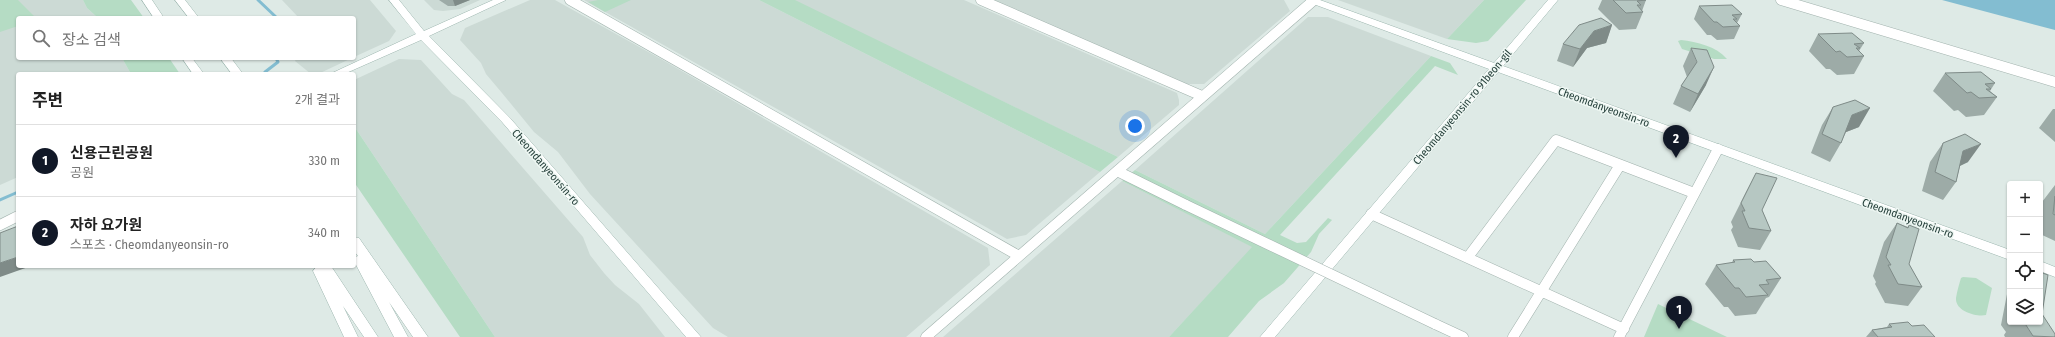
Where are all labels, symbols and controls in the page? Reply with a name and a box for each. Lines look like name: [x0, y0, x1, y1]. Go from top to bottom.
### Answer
search box: [16, 16, 356, 60]
icon: search: [30, 27, 52, 49]
text: 장소 검색: [62, 31, 121, 49]
street label: Cheomdanyeonsin-ro 91beon-gil: [1410, 47, 1514, 168]
street label: Cheomdanyeonsin-ro: [1556, 85, 1652, 130]
text: 주변: [32, 90, 63, 111]
text: 2개 결과: [295, 92, 340, 107]
your location: [1125, 116, 1145, 136]
pin: 2: [1663, 125, 1689, 158]
street label: Cheomdanyeonsin-ro: [509, 127, 582, 208]
text: 신용근린공원: [70, 144, 153, 162]
text: 1: [42, 153, 48, 168]
text: 330 m: [308, 153, 340, 168]
text: 공원: [70, 165, 94, 180]
map controls: [2007, 181, 2043, 325]
button: +: [2007, 181, 2043, 217]
street label: Cheomdanyeonsin-ro: [1860, 196, 1956, 241]
text: 자하 요가원: [70, 216, 142, 234]
button: −: [2007, 217, 2043, 253]
text: 2: [42, 225, 48, 240]
text: 340 m: [308, 225, 340, 240]
text: 스포츠 · Cheomdanyeonsin-ro: [70, 237, 229, 252]
button: locate: [2007, 253, 2043, 289]
button: layers: [2007, 289, 2043, 325]
pin: 1: [1666, 296, 1692, 329]

